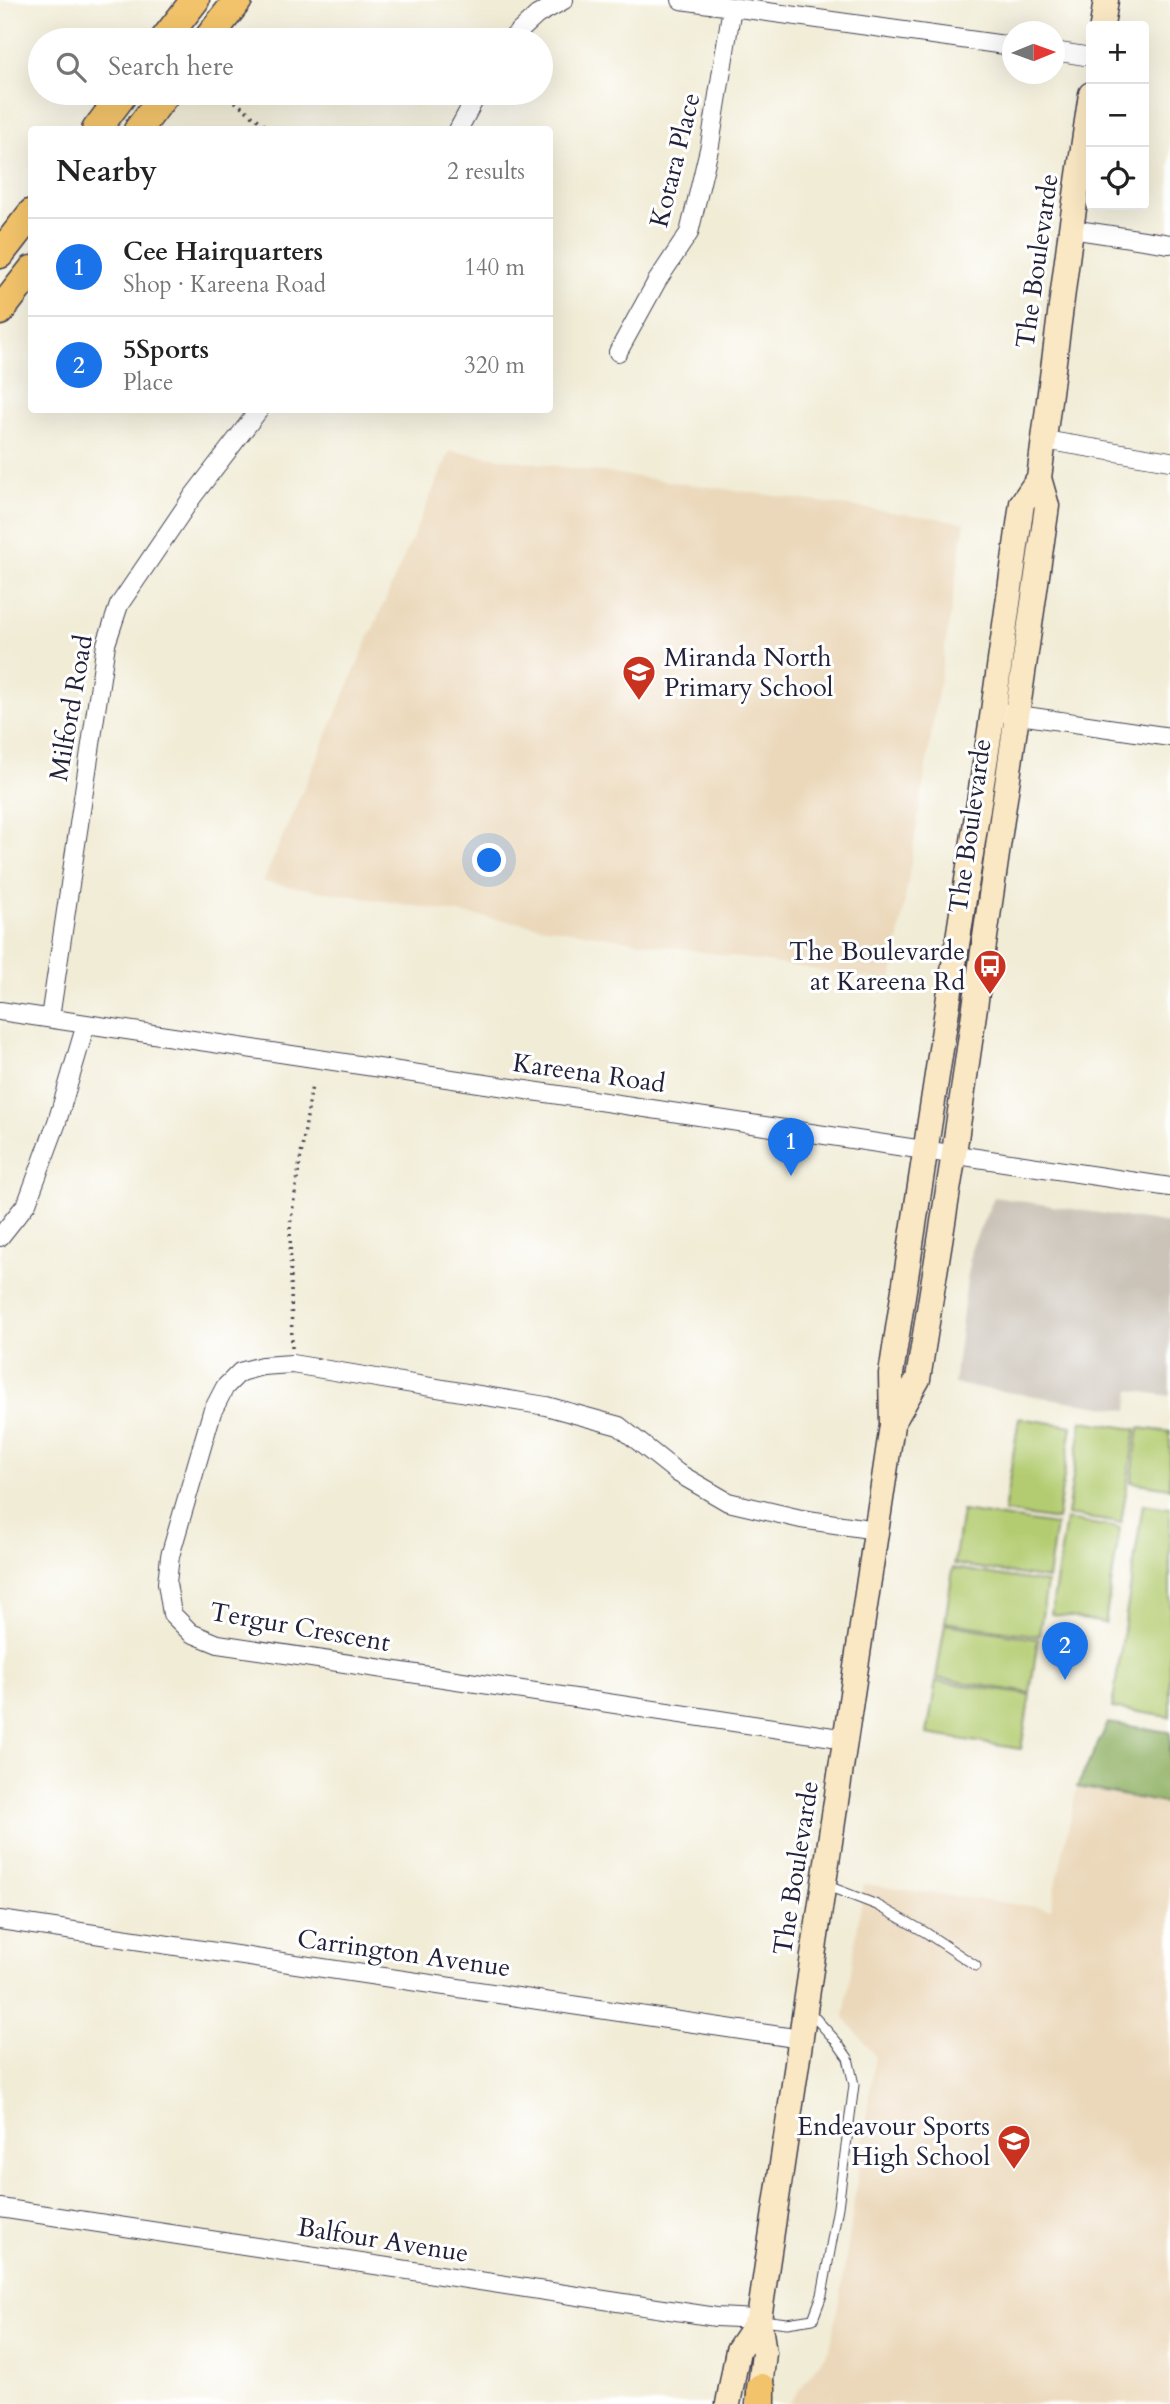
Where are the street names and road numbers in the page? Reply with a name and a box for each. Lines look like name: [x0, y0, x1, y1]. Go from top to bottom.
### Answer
street label: Kotara Place: [641, 89, 709, 231]
street label: The Boulevarde: [1007, 171, 1067, 351]
street label: Milford Road: [41, 632, 101, 784]
street label: The Boulevarde: [940, 736, 1000, 916]
street label: Kareena Road: [510, 1045, 668, 1101]
street label: Tergur Crescent: [207, 1594, 393, 1660]
street label: The Boulevarde: [765, 1778, 827, 1958]
street label: Carrington Avenue: [295, 1921, 513, 1985]
street label: Balfour Avenue: [295, 2209, 471, 2271]

